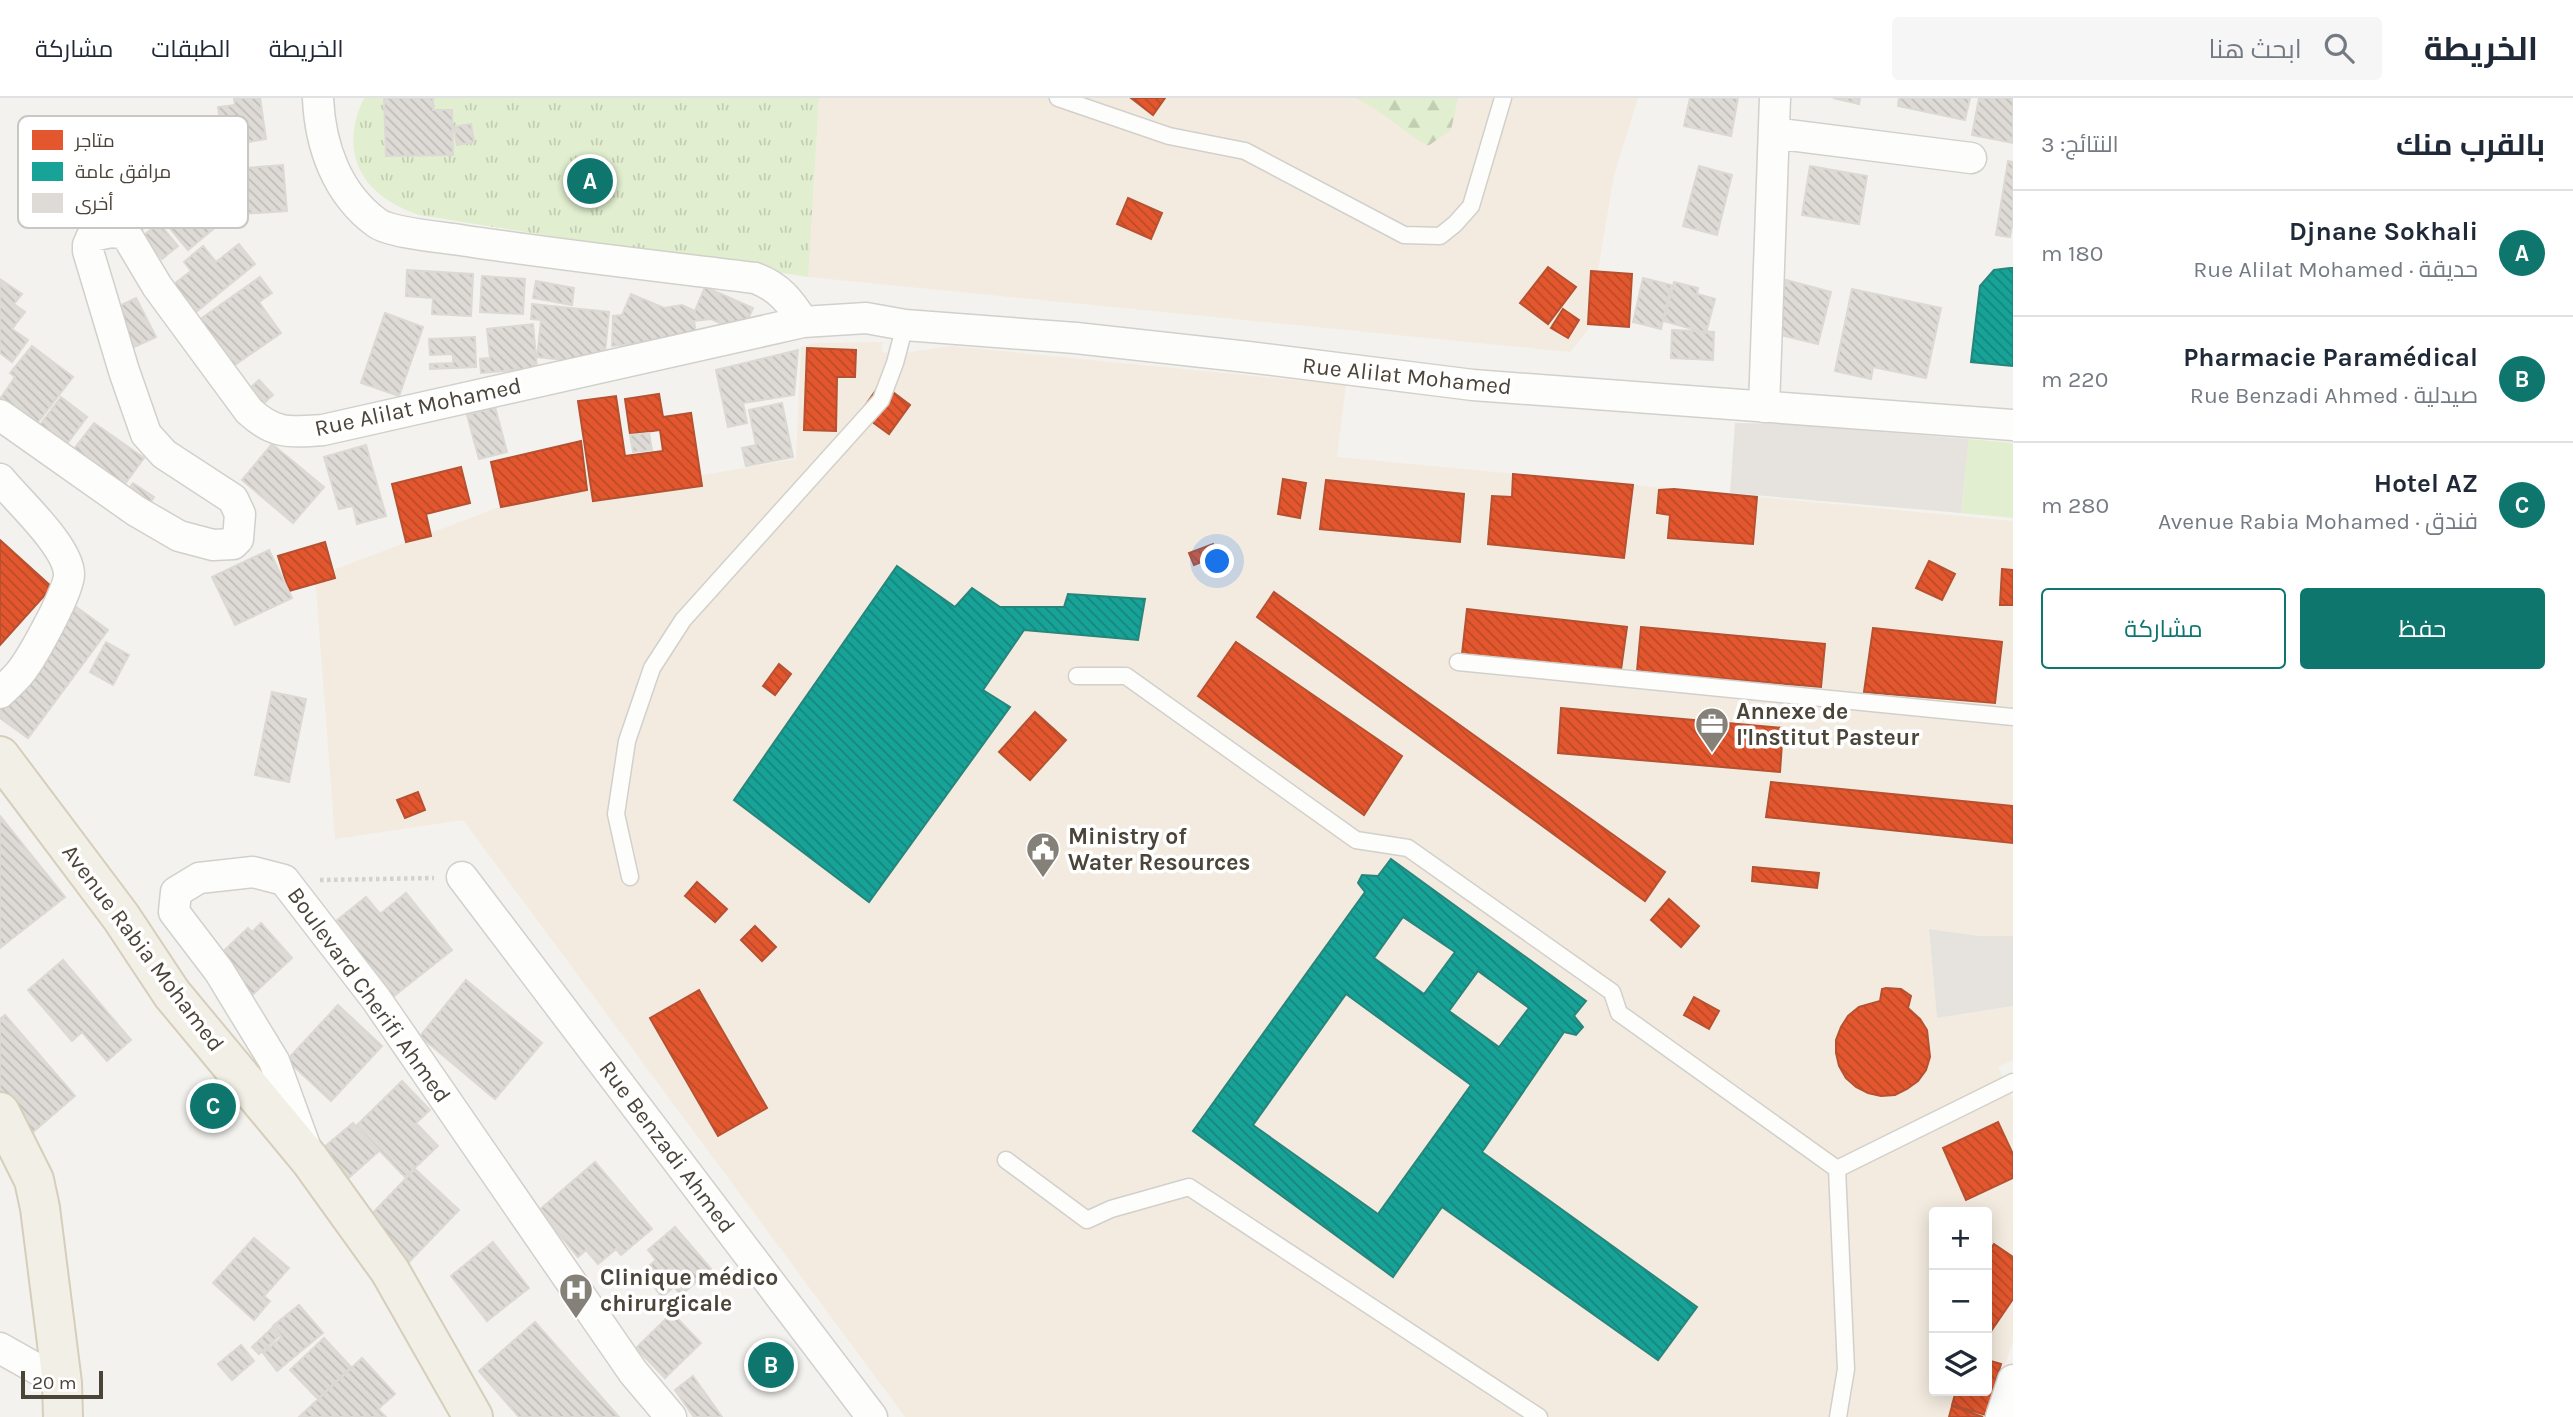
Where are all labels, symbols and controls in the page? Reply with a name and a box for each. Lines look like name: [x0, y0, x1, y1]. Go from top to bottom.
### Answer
search box: [1892, 17, 2382, 80]
icon: search: [2320, 29, 2358, 67]
text: الخريطة: [2424, 30, 2538, 68]
text: ابحث هنا: [2209, 34, 2302, 65]
text: مشاركة: [35, 35, 113, 63]
text: الطبقات: [151, 35, 231, 63]
text: الخريطة: [269, 35, 344, 63]
legend: [18, 116, 248, 228]
text: بالقرب منك: [2396, 127, 2545, 163]
text: متاجر: [74, 130, 115, 152]
text: النتائج: 3: [2041, 131, 2119, 158]
pin: A: [567, 155, 613, 207]
text: مرافق عامة: [75, 161, 171, 184]
text: أخرى: [75, 192, 113, 215]
text: Djnane Sokhali: [2289, 216, 2478, 247]
text: 180 m: [2041, 240, 2103, 267]
text: A: [2515, 240, 2529, 267]
text: حديقة · Rue Alilat Mohamed: [2193, 256, 2478, 283]
text: Pharmacie Paramédical: [2183, 342, 2478, 373]
street label: Rue Alilat Mohamed: [1301, 352, 1513, 400]
text: 220 m: [2041, 366, 2108, 393]
text: B: [2515, 366, 2529, 393]
street label: Rue Alilat Mohamed: [312, 372, 524, 442]
text: صيدلية · Rue Benzadi Ahmed: [2190, 382, 2478, 409]
text: Hotel AZ: [2374, 468, 2478, 499]
text: 280 m: [2041, 492, 2109, 519]
text: C: [2515, 492, 2529, 519]
text: فندق · Avenue Rabia Mohamed: [2158, 508, 2478, 535]
your location: [1200, 544, 1234, 578]
button: مشاركة: [2041, 588, 2286, 669]
button: حفظ: [2300, 588, 2545, 669]
place label: Annexe de l'Institut Pasteur: [1736, 698, 1919, 751]
office icon: Annexe de l'Institut Pasteur: [1693, 705, 1731, 754]
place label: Ministry of Water Resources: [1068, 823, 1251, 876]
public building icon: Ministry of Water Resources: [1024, 830, 1062, 879]
street label: Avenue Rabia Mohamed: [56, 839, 230, 1057]
street label: Boulevard Cherifi Ahmed: [282, 882, 456, 1108]
street label: Rue Benzadi Ahmed: [593, 1055, 741, 1239]
pin: C: [190, 1080, 236, 1132]
map controls: [1929, 1207, 1992, 1396]
button: +: [1929, 1207, 1992, 1270]
place label: Clinique médico chirurgicale: [600, 1264, 778, 1317]
button: −: [1929, 1270, 1992, 1333]
hospital icon: Clinique médico chirurgicale: [557, 1271, 595, 1320]
button: layers: [1929, 1333, 1992, 1396]
pin: B: [748, 1339, 794, 1391]
scale bar: [21, 1368, 103, 1400]
text: 20 m: [32, 1372, 77, 1394]

